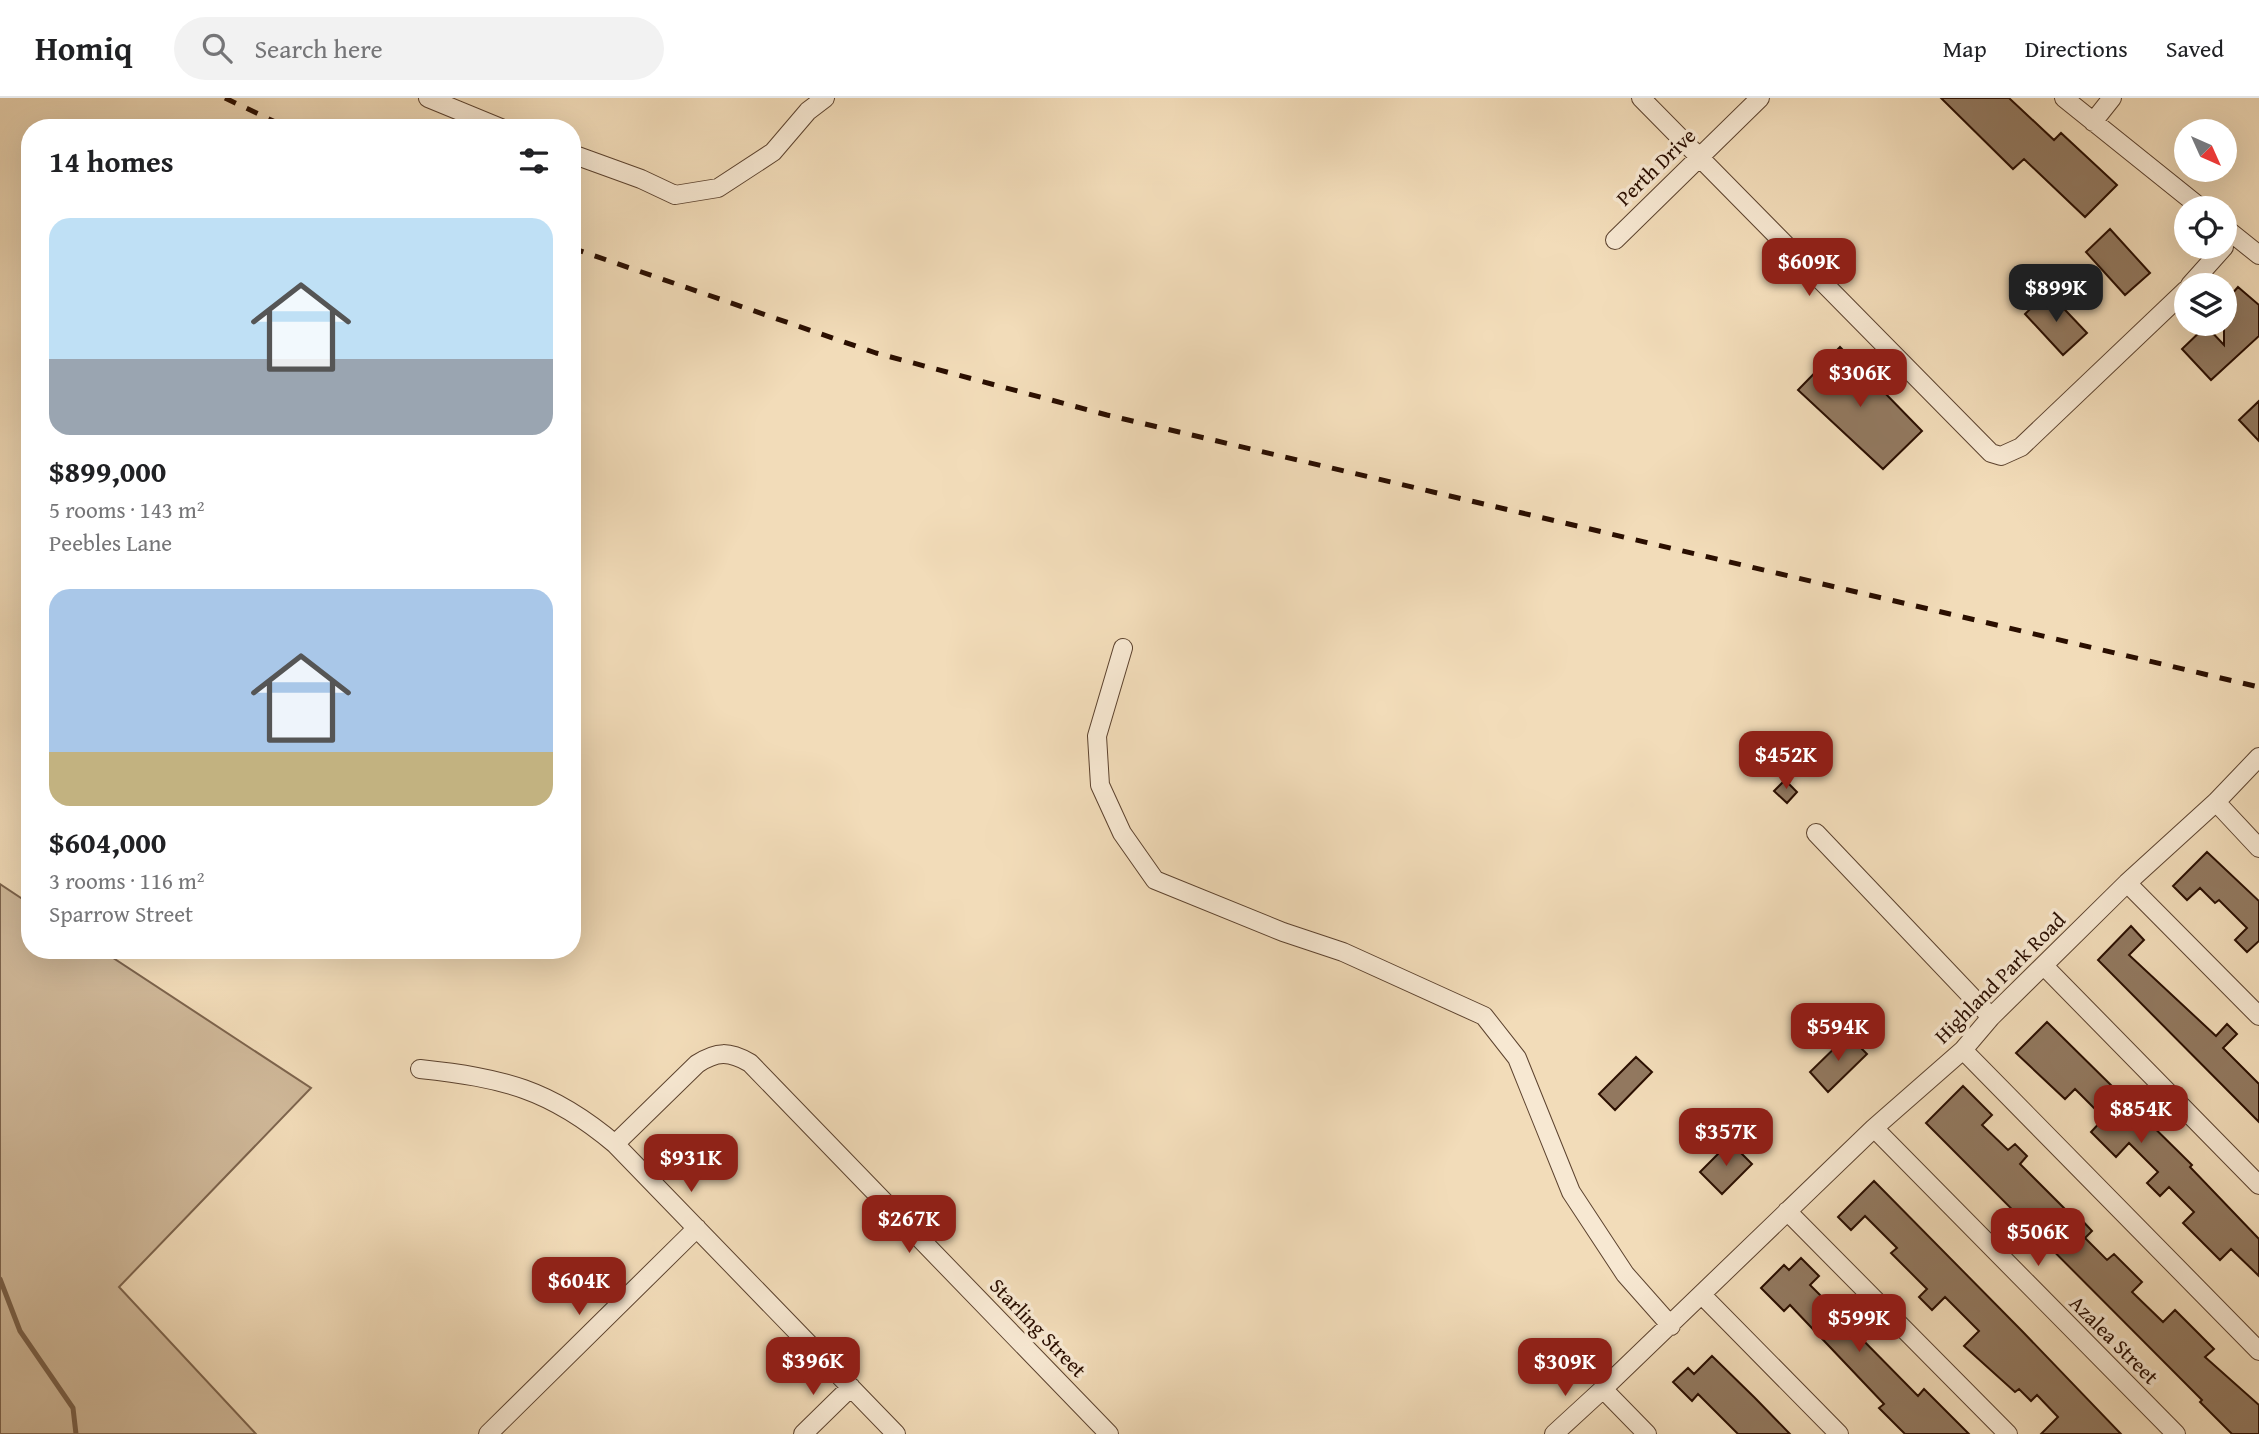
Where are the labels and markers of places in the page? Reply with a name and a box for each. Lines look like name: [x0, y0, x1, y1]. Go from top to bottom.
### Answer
pin: $609K: [1760, 238, 1858, 298]
pin: $899K: [2007, 264, 2105, 324]
pin: $306K: [1811, 350, 1909, 409]
pin: $452K: [1737, 732, 1835, 791]
pin: $594K: [1789, 1004, 1887, 1063]
pin: $854K: [2092, 1086, 2190, 1145]
pin: $357K: [1677, 1108, 1775, 1168]
pin: $931K: [642, 1134, 740, 1194]
pin: $267K: [860, 1196, 958, 1255]
pin: $506K: [1989, 1208, 2087, 1268]
pin: $604K: [530, 1258, 628, 1317]
pin: $599K: [1810, 1294, 1908, 1354]
pin: $396K: [764, 1338, 862, 1397]
pin: $309K: [1516, 1338, 1614, 1398]

